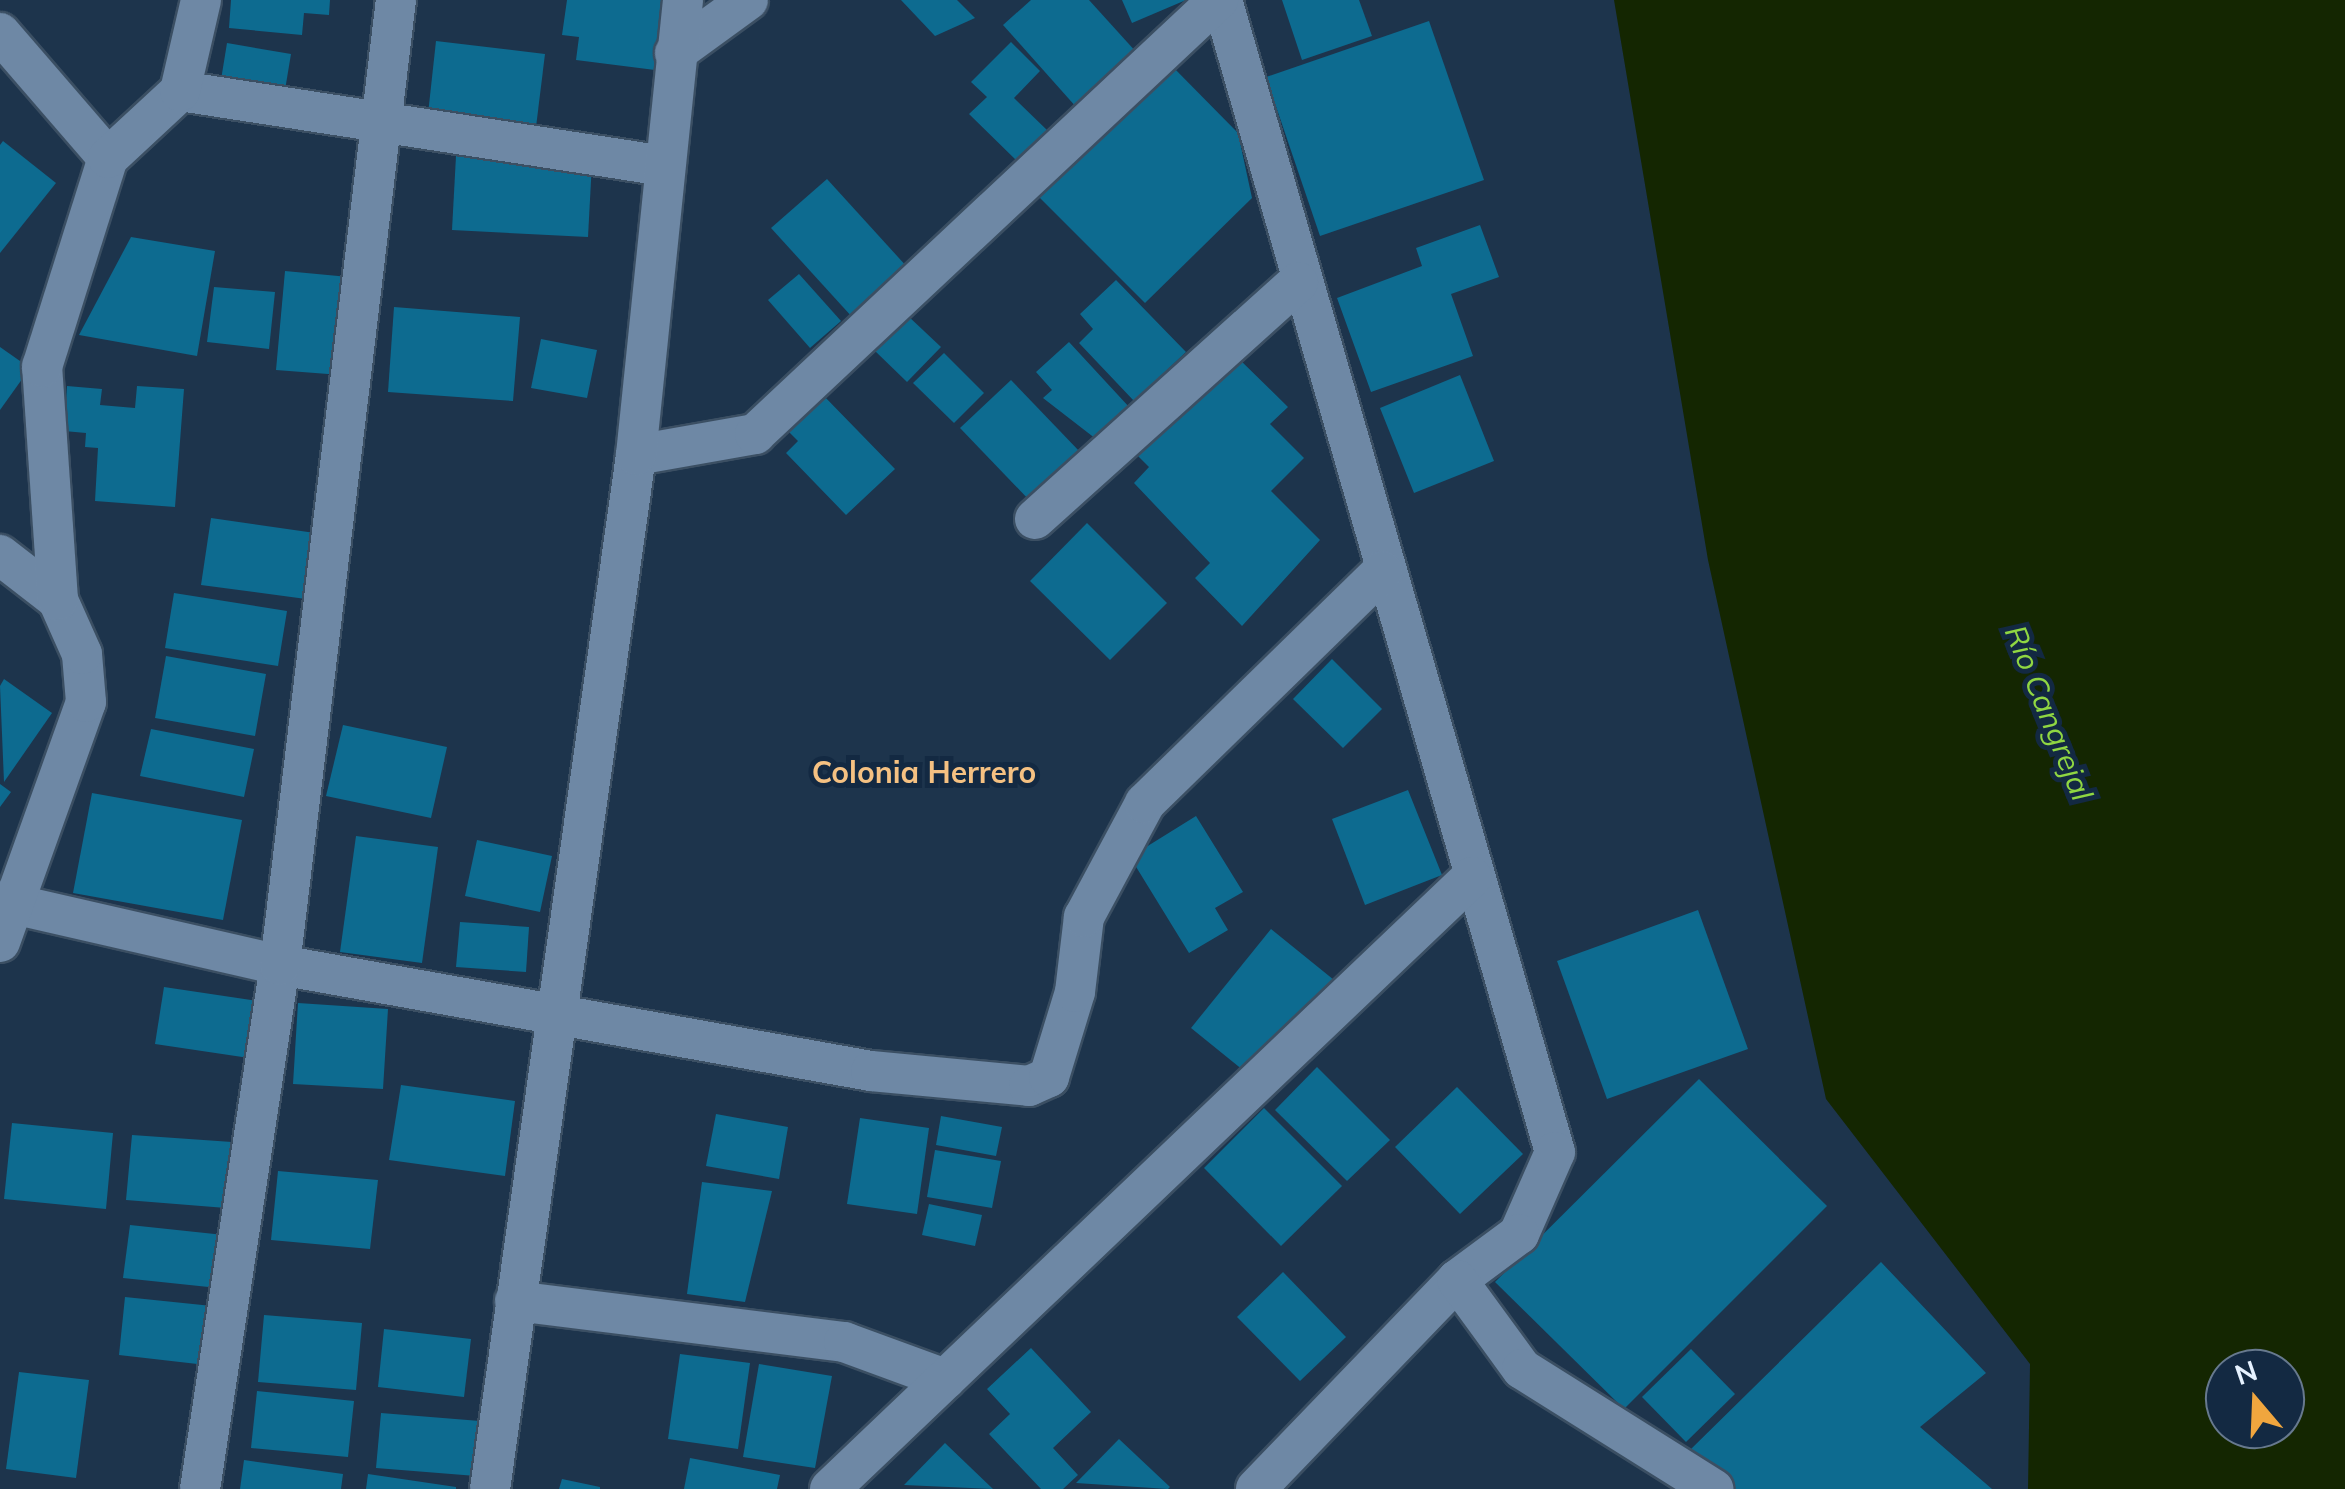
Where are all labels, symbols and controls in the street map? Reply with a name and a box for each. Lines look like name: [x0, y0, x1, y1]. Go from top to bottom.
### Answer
water label: Río Cangrejal: [1997, 620, 2101, 806]
district label: Colonia Herrero: [812, 754, 1036, 790]
north arrow: [2205, 1349, 2305, 1449]
text: N: [2230, 1352, 2261, 1392]

